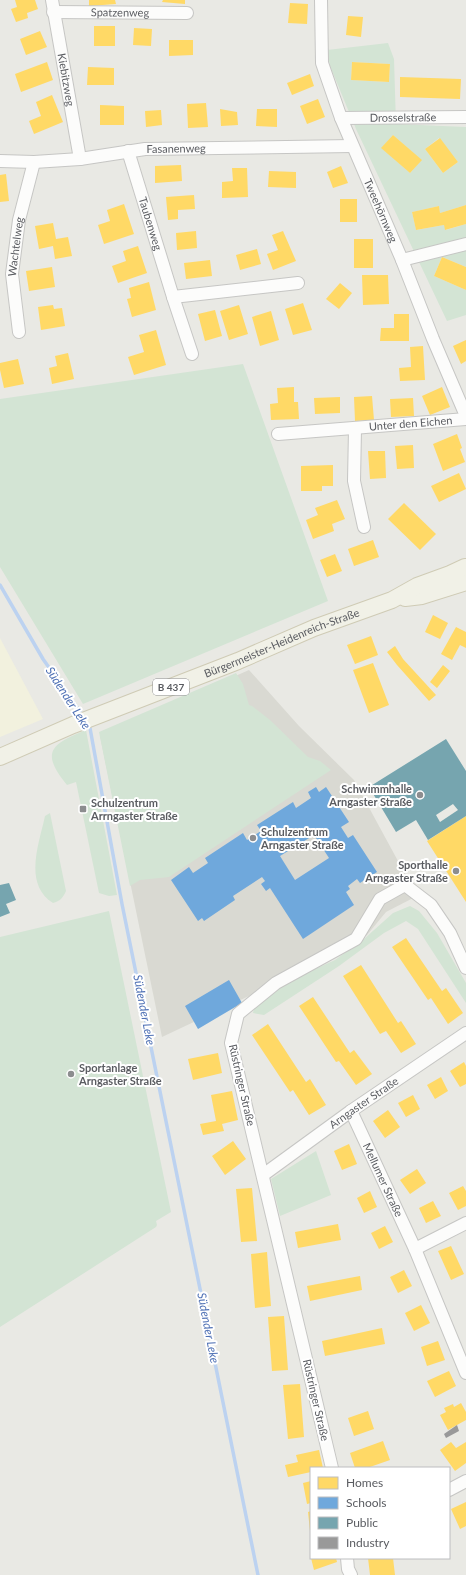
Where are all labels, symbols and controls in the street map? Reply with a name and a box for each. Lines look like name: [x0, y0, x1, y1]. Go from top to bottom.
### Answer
street label: Spatzenweg: [91, 5, 149, 19]
street label: Kiebitzweg: [55, 52, 78, 107]
street label: Drosselstraße: [370, 110, 437, 124]
street label: Fasanenweg: [146, 141, 206, 155]
street label: Tweehörnweg: [362, 176, 401, 245]
street label: Taubenweg: [137, 195, 165, 252]
street label: Wachtelweg: [5, 215, 26, 277]
street label: Unter den Eichen: [368, 413, 453, 433]
street label: Bürgermeister-Heidenreich-Straße: [202, 605, 361, 680]
water label: Südender Leke: [43, 664, 94, 732]
road number: B 437: [153, 679, 189, 695]
place label: Schwimmhalle Arngaster Straße: [328, 782, 412, 808]
marker: Schwimmhalle Arngaster Straße: [415, 790, 425, 800]
place label: Schulzentrum Arrngaster Straße: [90, 796, 178, 822]
marker: Schulzentrum Arrngaster Straße: [78, 804, 88, 814]
place label: Schulzentrum Arngaster Straße: [260, 825, 344, 851]
marker: Schulzentrum Arngaster Straße: [248, 833, 258, 843]
place label: Sporthalle Arngaster Straße: [364, 858, 448, 884]
marker: Sporthalle Arngaster Straße: [451, 866, 461, 876]
water label: Südender Leke: [130, 973, 159, 1047]
street label: Rüstringer Straße: [227, 1043, 258, 1127]
place label: Sportanlage Arngaster Straße: [78, 1061, 162, 1087]
marker: Sportanlage Arngaster Straße: [66, 1069, 76, 1079]
street label: Arngaster Straße: [326, 1074, 401, 1131]
street label: Mellumer Straße: [361, 1141, 406, 1219]
water label: Südender Leke: [194, 1291, 223, 1365]
street label: Rüstringer Straße: [301, 1358, 332, 1442]
legend: [310, 1467, 450, 1559]
text: Homes: [346, 1475, 383, 1490]
text: Schools: [346, 1495, 387, 1510]
text: Public: [346, 1515, 378, 1530]
text: Industry: [346, 1535, 390, 1550]

